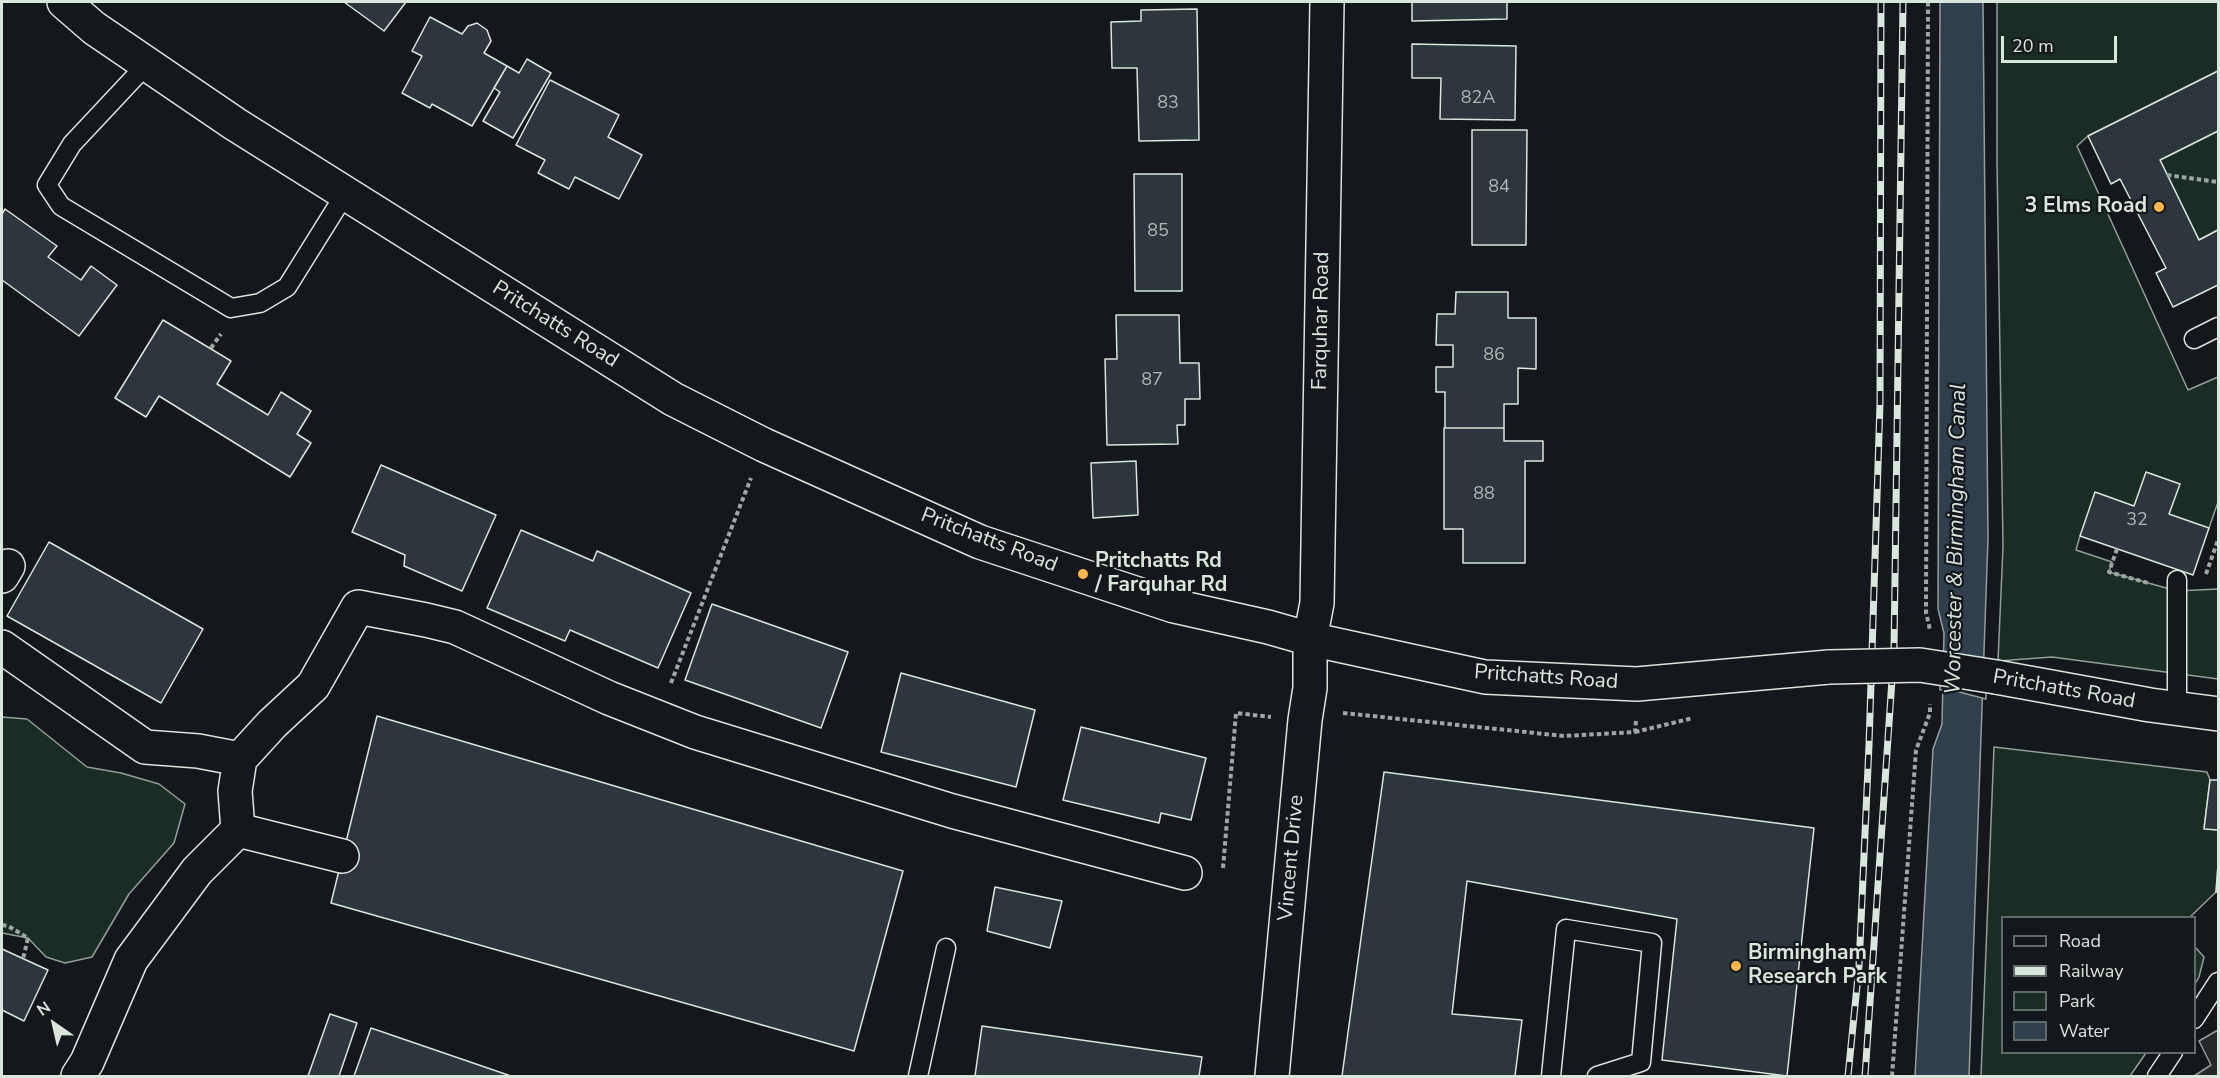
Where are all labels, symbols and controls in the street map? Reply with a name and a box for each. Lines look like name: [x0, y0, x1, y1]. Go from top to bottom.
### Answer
scale bar: [2004, 24, 2120, 62]
text: 20 m: [2012, 34, 2054, 58]
house number: 82A: [1461, 88, 1495, 110]
house number: 83: [1157, 93, 1179, 115]
house number: 84: [1488, 177, 1510, 199]
place label: 3 Elms Road: [2025, 194, 2147, 220]
marker: 3 Elms Road: [2152, 200, 2166, 214]
house number: 85: [1147, 221, 1169, 243]
street label: Farquhar Road: [1308, 252, 1336, 390]
street label: Pritchatts Road: [487, 276, 623, 374]
house number: 86: [1483, 345, 1505, 367]
house number: 87: [1141, 370, 1163, 392]
water label: Worcester & Birmingham Canal: [1941, 383, 1973, 695]
house number: 88: [1473, 484, 1495, 506]
street label: Pritchatts Road: [917, 503, 1061, 579]
house number: 32: [2126, 510, 2148, 532]
place label: Pritchatts Rd / Farquhar Rd: [1095, 549, 1227, 599]
marker: Pritchatts Rd / Farquhar Rd: [1076, 567, 1090, 581]
street label: Pritchatts Road: [1473, 660, 1619, 696]
street label: Pritchatts Road: [1991, 665, 2137, 715]
street label: Vincent Drive: [1274, 794, 1310, 922]
legend: [2001, 916, 2196, 1054]
text: Road: [2059, 929, 2101, 953]
place label: Birmingham Research Park: [1748, 941, 1887, 991]
marker: Birmingham Research Park: [1729, 959, 1743, 973]
text: Railway: [2059, 959, 2124, 983]
text: Park: [2059, 989, 2095, 1013]
north arrow: [24, 994, 84, 1054]
text: N: [33, 997, 55, 1022]
text: Water: [2059, 1019, 2110, 1043]

